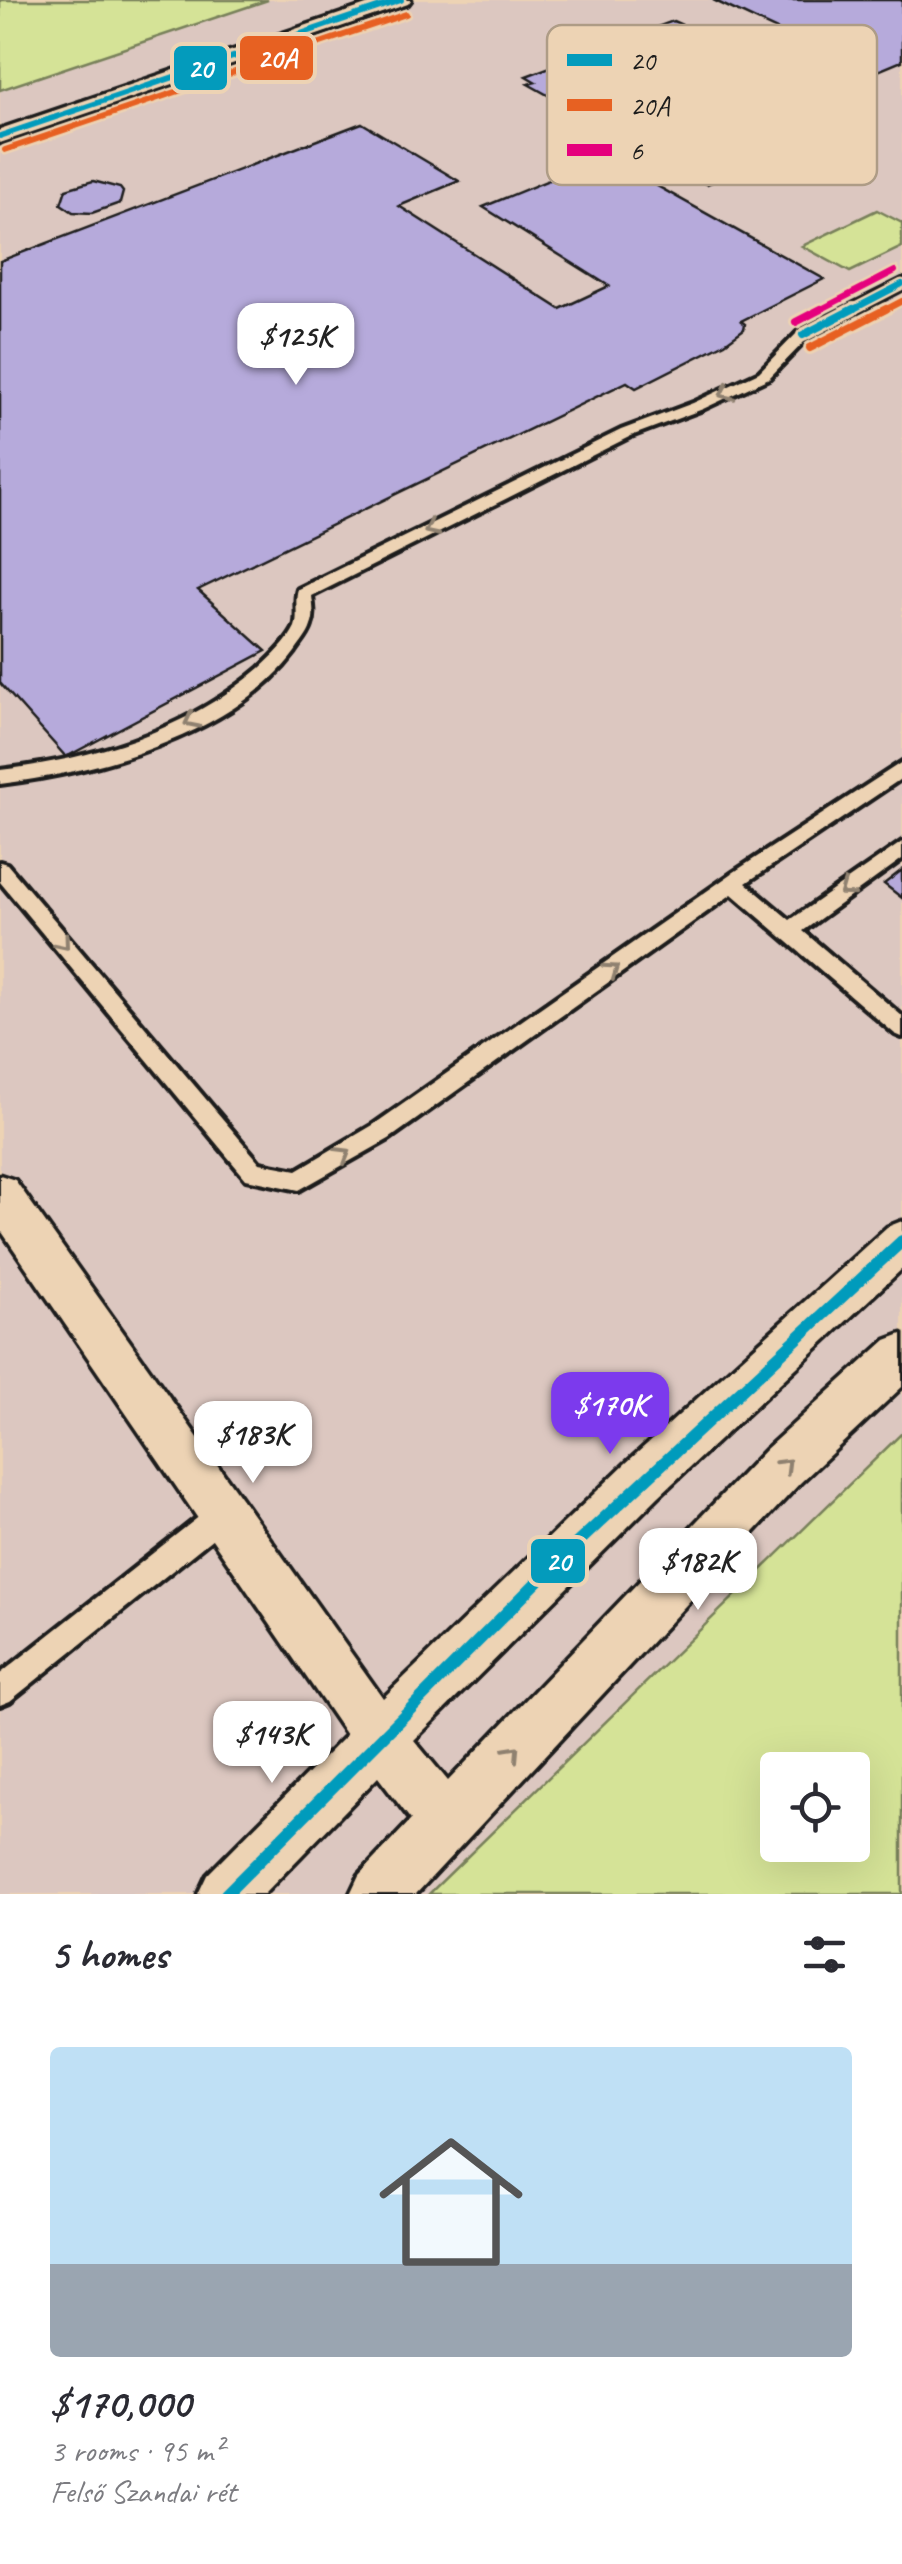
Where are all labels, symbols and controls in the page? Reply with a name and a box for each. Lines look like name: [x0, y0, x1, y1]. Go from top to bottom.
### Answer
legend: [547, 25, 877, 185]
line badge: 20A: [238, 34, 315, 82]
text: 20A: [257, 41, 298, 76]
text: 20: [630, 43, 658, 78]
line badge: 20: [172, 44, 229, 92]
text: 20: [187, 51, 216, 86]
text: 20A: [630, 88, 671, 123]
text: 6: [630, 133, 644, 168]
pin: $125K: [226, 303, 366, 388]
text: $125K: [259, 315, 333, 356]
one-way arrow: [718, 380, 736, 400]
one-way arrow: [423, 516, 441, 536]
one-way arrow: [184, 709, 202, 728]
one-way arrow: [838, 878, 857, 896]
one-way arrow: [51, 932, 69, 950]
one-way arrow: [602, 964, 620, 983]
one-way arrow: [333, 1146, 351, 1166]
pin: $170K: [540, 1372, 680, 1457]
text: $170K: [573, 1384, 647, 1425]
pin: $183K: [183, 1401, 323, 1486]
text: $183K: [216, 1413, 290, 1454]
one-way arrow: [773, 1459, 791, 1477]
pin: $182K: [628, 1528, 768, 1613]
line badge: 20: [529, 1537, 587, 1585]
text: $182K: [661, 1540, 735, 1581]
text: 20: [545, 1544, 574, 1579]
pin: $143K: [202, 1701, 342, 1786]
text: $143K: [235, 1713, 309, 1754]
one-way arrow: [501, 1745, 519, 1763]
map controls: [760, 1752, 870, 1862]
button: locate: [760, 1752, 870, 1862]
icon: filters: [797, 1927, 852, 1982]
text: 5 homes: [50, 1928, 168, 1981]
icon: home: [361, 2112, 541, 2292]
text: $170,000: [50, 2377, 190, 2430]
text: 3 rooms · 95 m²: [50, 2430, 223, 2471]
text: Felső Szandai rét: [50, 2471, 236, 2512]

